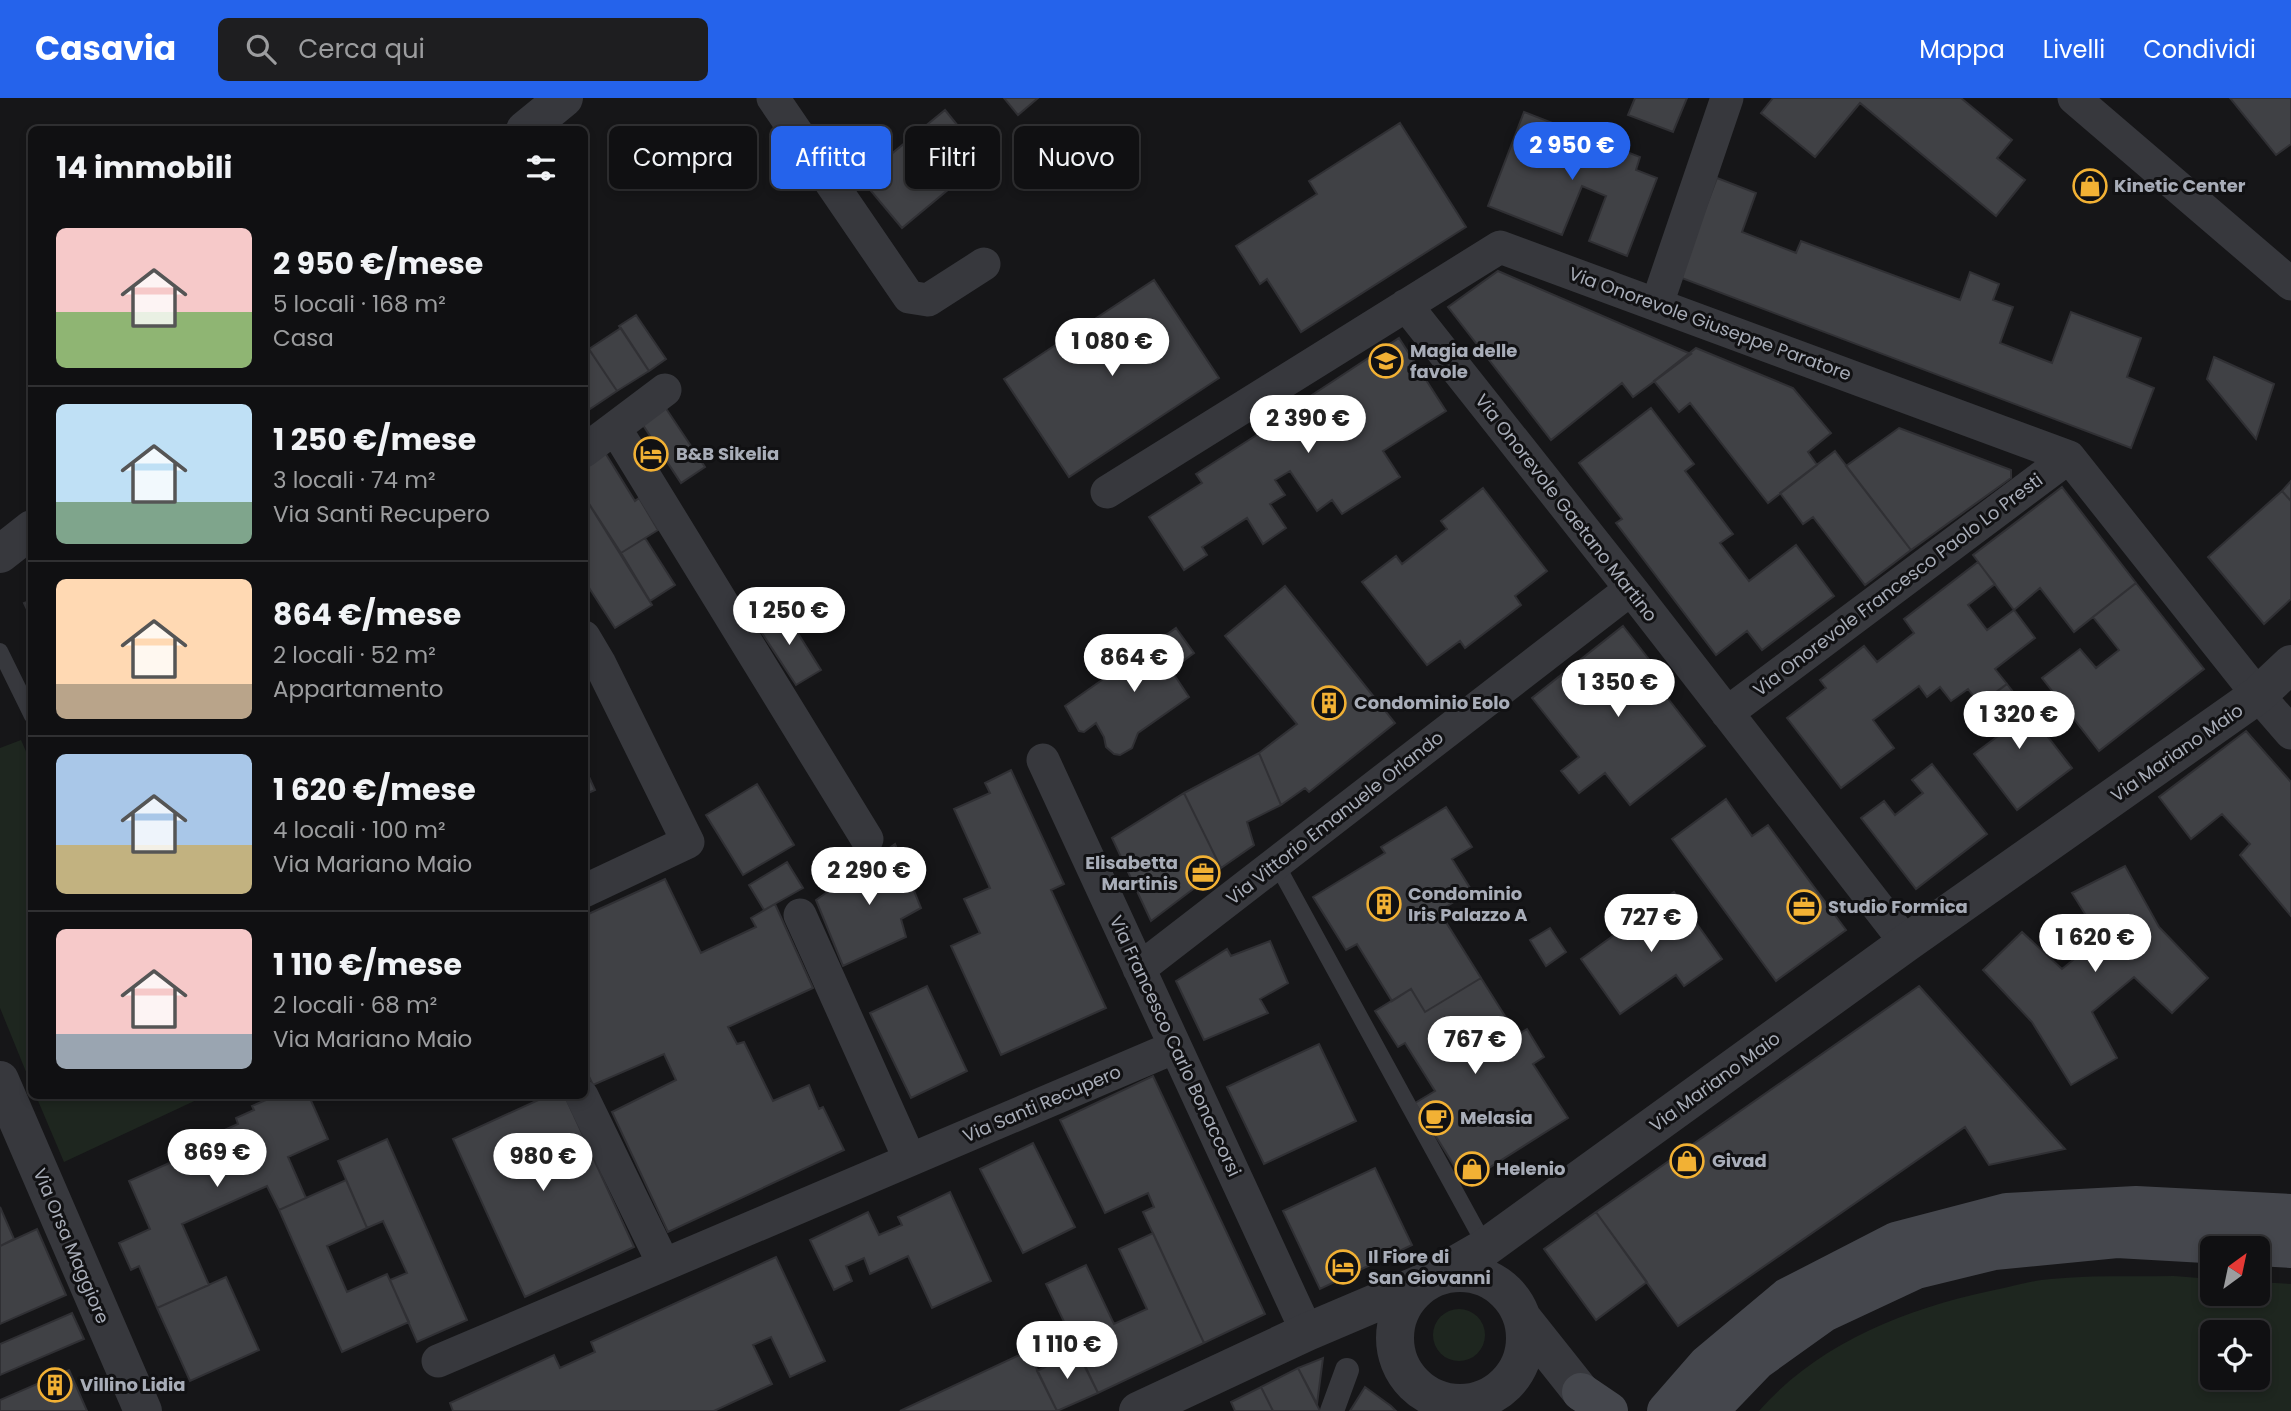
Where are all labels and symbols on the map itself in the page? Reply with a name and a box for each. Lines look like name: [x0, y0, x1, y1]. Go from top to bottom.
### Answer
pin: 2 950 €: [1507, 122, 1637, 182]
shop icon: Kinetic Center: [2071, 167, 2109, 205]
place label: Kinetic Center: [2114, 173, 2246, 198]
street label: Via Onorevole Giuseppe Paratore: [1565, 261, 1855, 386]
pin: 1 080 €: [1047, 318, 1177, 378]
place label: Magia delle favole: [1410, 338, 1517, 384]
school or university icon: Magia delle favole: [1367, 342, 1405, 380]
street label: Via Onorevole Gaetano Martino: [1469, 389, 1663, 627]
pin: 2 390 €: [1243, 396, 1373, 455]
hotel icon: B&B Sikelia: [632, 435, 670, 473]
place label: B&B Sikelia: [676, 441, 779, 466]
street label: Via Onorevole Francesco Paolo Lo Presti: [1748, 467, 2048, 702]
pin: 1 250 €: [724, 588, 854, 647]
pin: 864 €: [1085, 634, 1183, 694]
pin: 1 350 €: [1553, 660, 1683, 719]
building icon: Condominio Eolo: [1310, 684, 1348, 722]
place label: Condominio Eolo: [1354, 690, 1510, 715]
pin: 1 320 €: [1954, 692, 2084, 751]
street label: Via Mariano Maio: [2106, 698, 2248, 808]
street label: Via Vittorio Emanuele Orlando: [1221, 725, 1449, 910]
pin: 2 290 €: [804, 848, 934, 907]
place label: Elisabetta Martinis: [1085, 850, 1178, 896]
office icon: Elisabetta Martinis: [1184, 854, 1222, 892]
place label: Condominio Iris Palazzo A: [1408, 881, 1528, 927]
building icon: Condominio Iris Palazzo A: [1365, 885, 1403, 923]
office icon: Studio Formica: [1785, 888, 1823, 926]
pin: 727 €: [1602, 894, 1700, 954]
place label: Studio Formica: [1828, 894, 1968, 919]
street label: Via Francesco Carlo Bonaccorsi: [1104, 911, 1247, 1180]
pin: 1 620 €: [2030, 914, 2160, 974]
pin: 767 €: [1426, 1016, 1524, 1076]
street label: Via Mariano Maio: [1644, 1026, 1785, 1138]
street label: Via Santi Recupero: [959, 1059, 1125, 1148]
cafe icon: Melasia: [1417, 1099, 1455, 1137]
place label: Melasia: [1460, 1105, 1533, 1130]
pin: 869 €: [168, 1130, 266, 1189]
pin: 980 €: [494, 1134, 592, 1193]
shop icon: Givad: [1668, 1142, 1706, 1180]
place label: Givad: [1712, 1148, 1767, 1173]
shop icon: Helenio: [1453, 1150, 1491, 1188]
place label: Helenio: [1496, 1156, 1566, 1181]
street label: Via Orsa Maggiore: [27, 1164, 116, 1327]
north arrow: [2200, 1236, 2270, 1306]
place label: Il Fiore di San Giovanni: [1368, 1244, 1491, 1290]
hotel icon: Il Fiore di San Giovanni: [1324, 1248, 1362, 1286]
pin: 1 110 €: [1002, 1322, 1132, 1381]
building icon: Villino Lidia: [36, 1366, 74, 1404]
place label: Villino Lidia: [80, 1372, 185, 1397]

